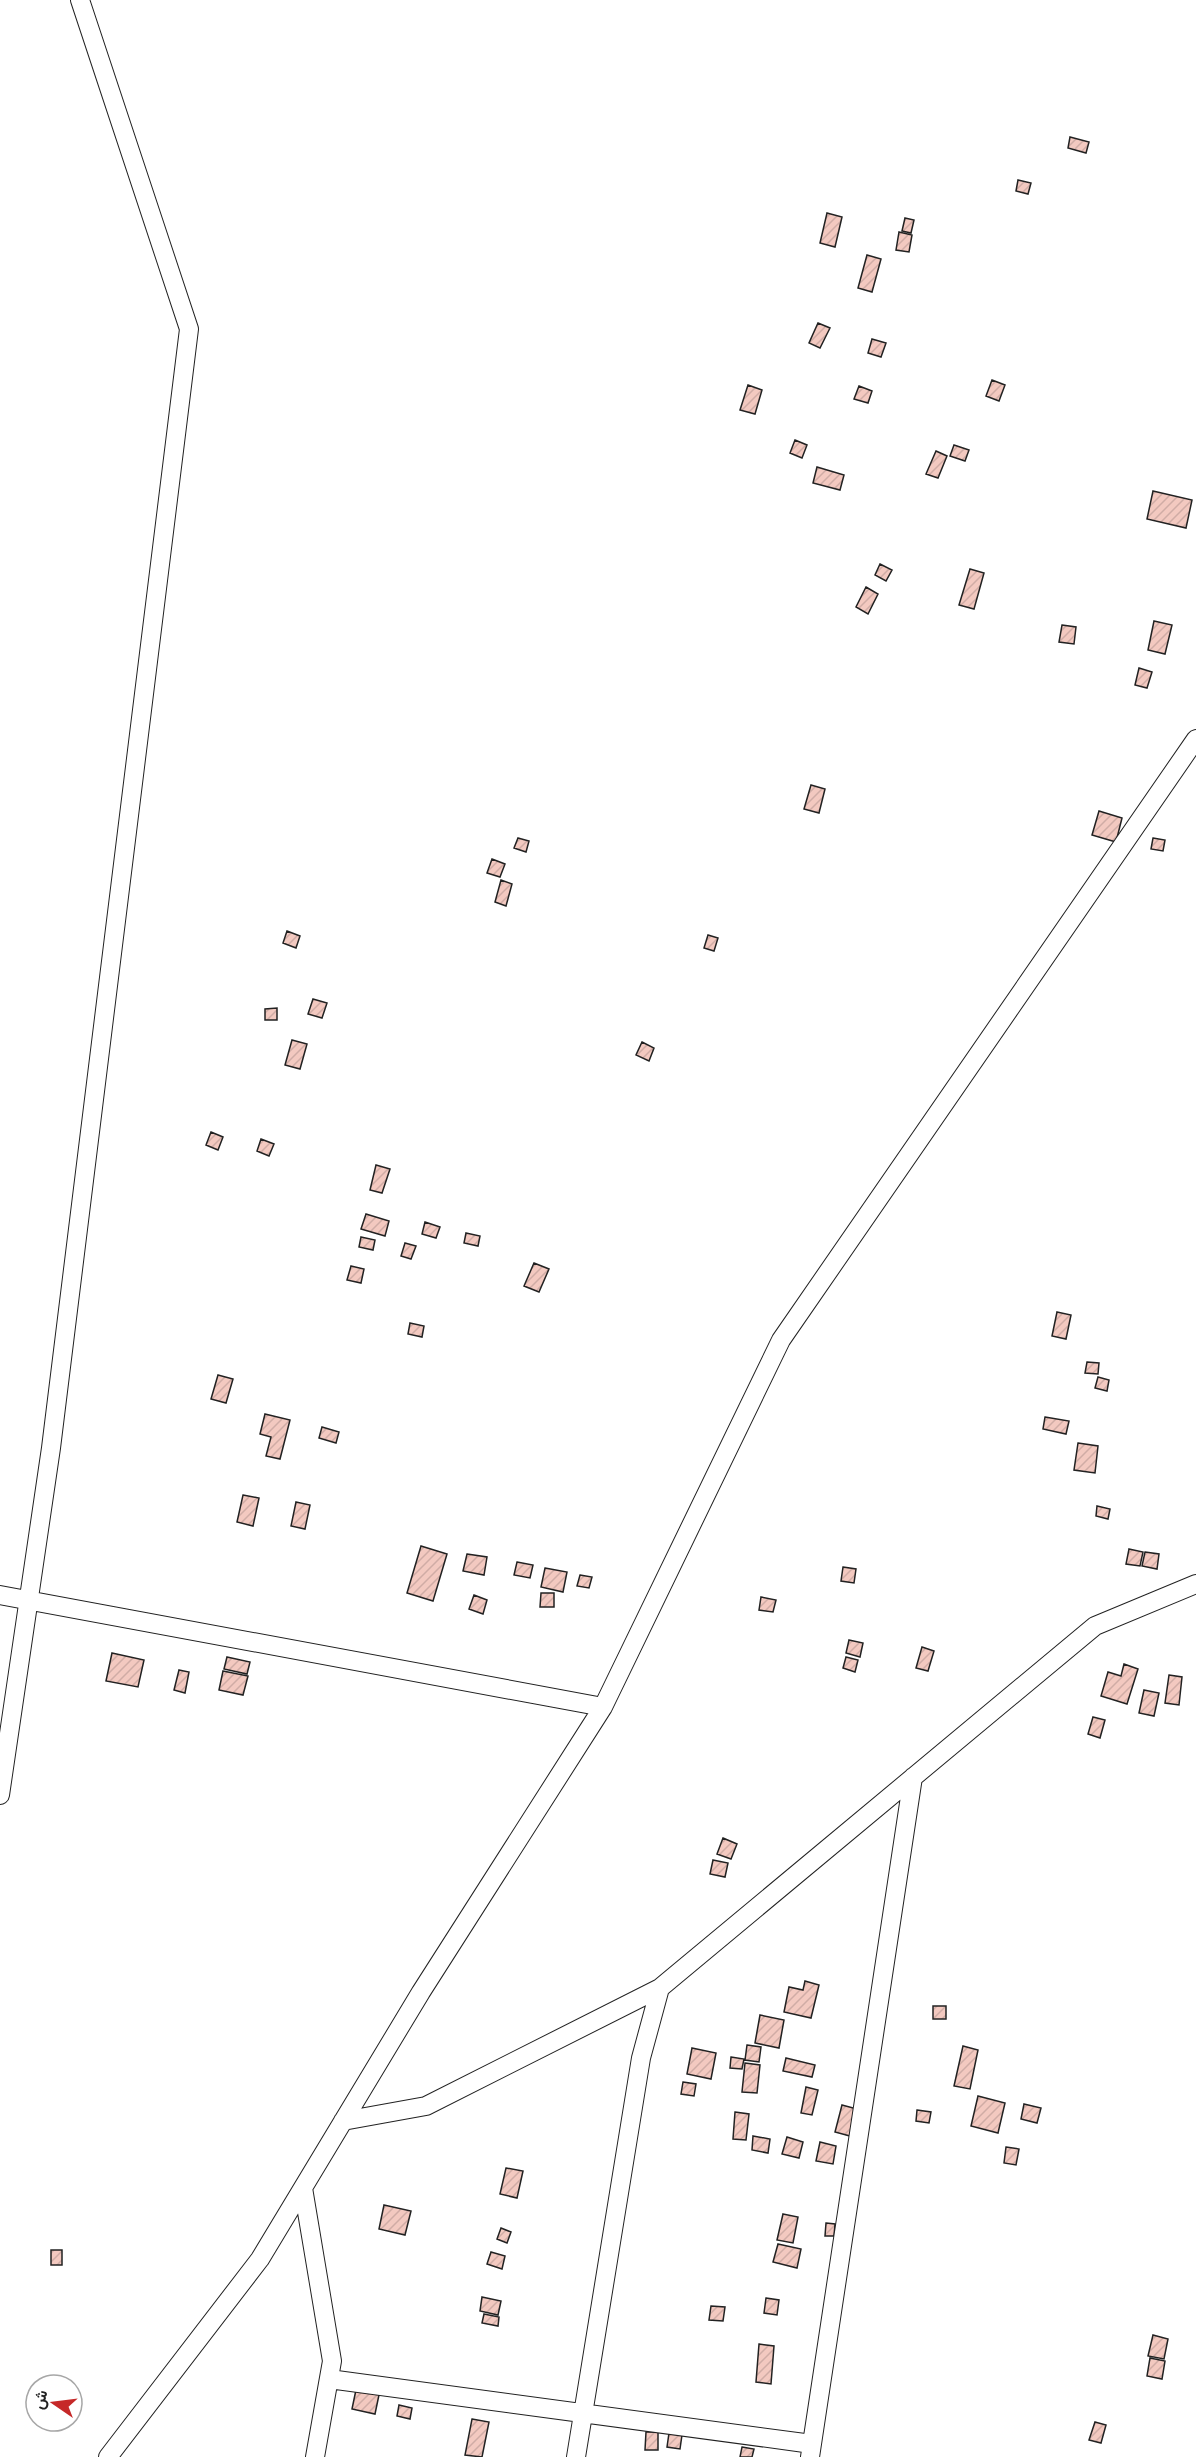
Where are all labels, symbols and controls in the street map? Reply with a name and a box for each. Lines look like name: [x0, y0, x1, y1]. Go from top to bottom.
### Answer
north arrow: [24, 2373, 84, 2433]
text: ش: [29, 2388, 51, 2411]

